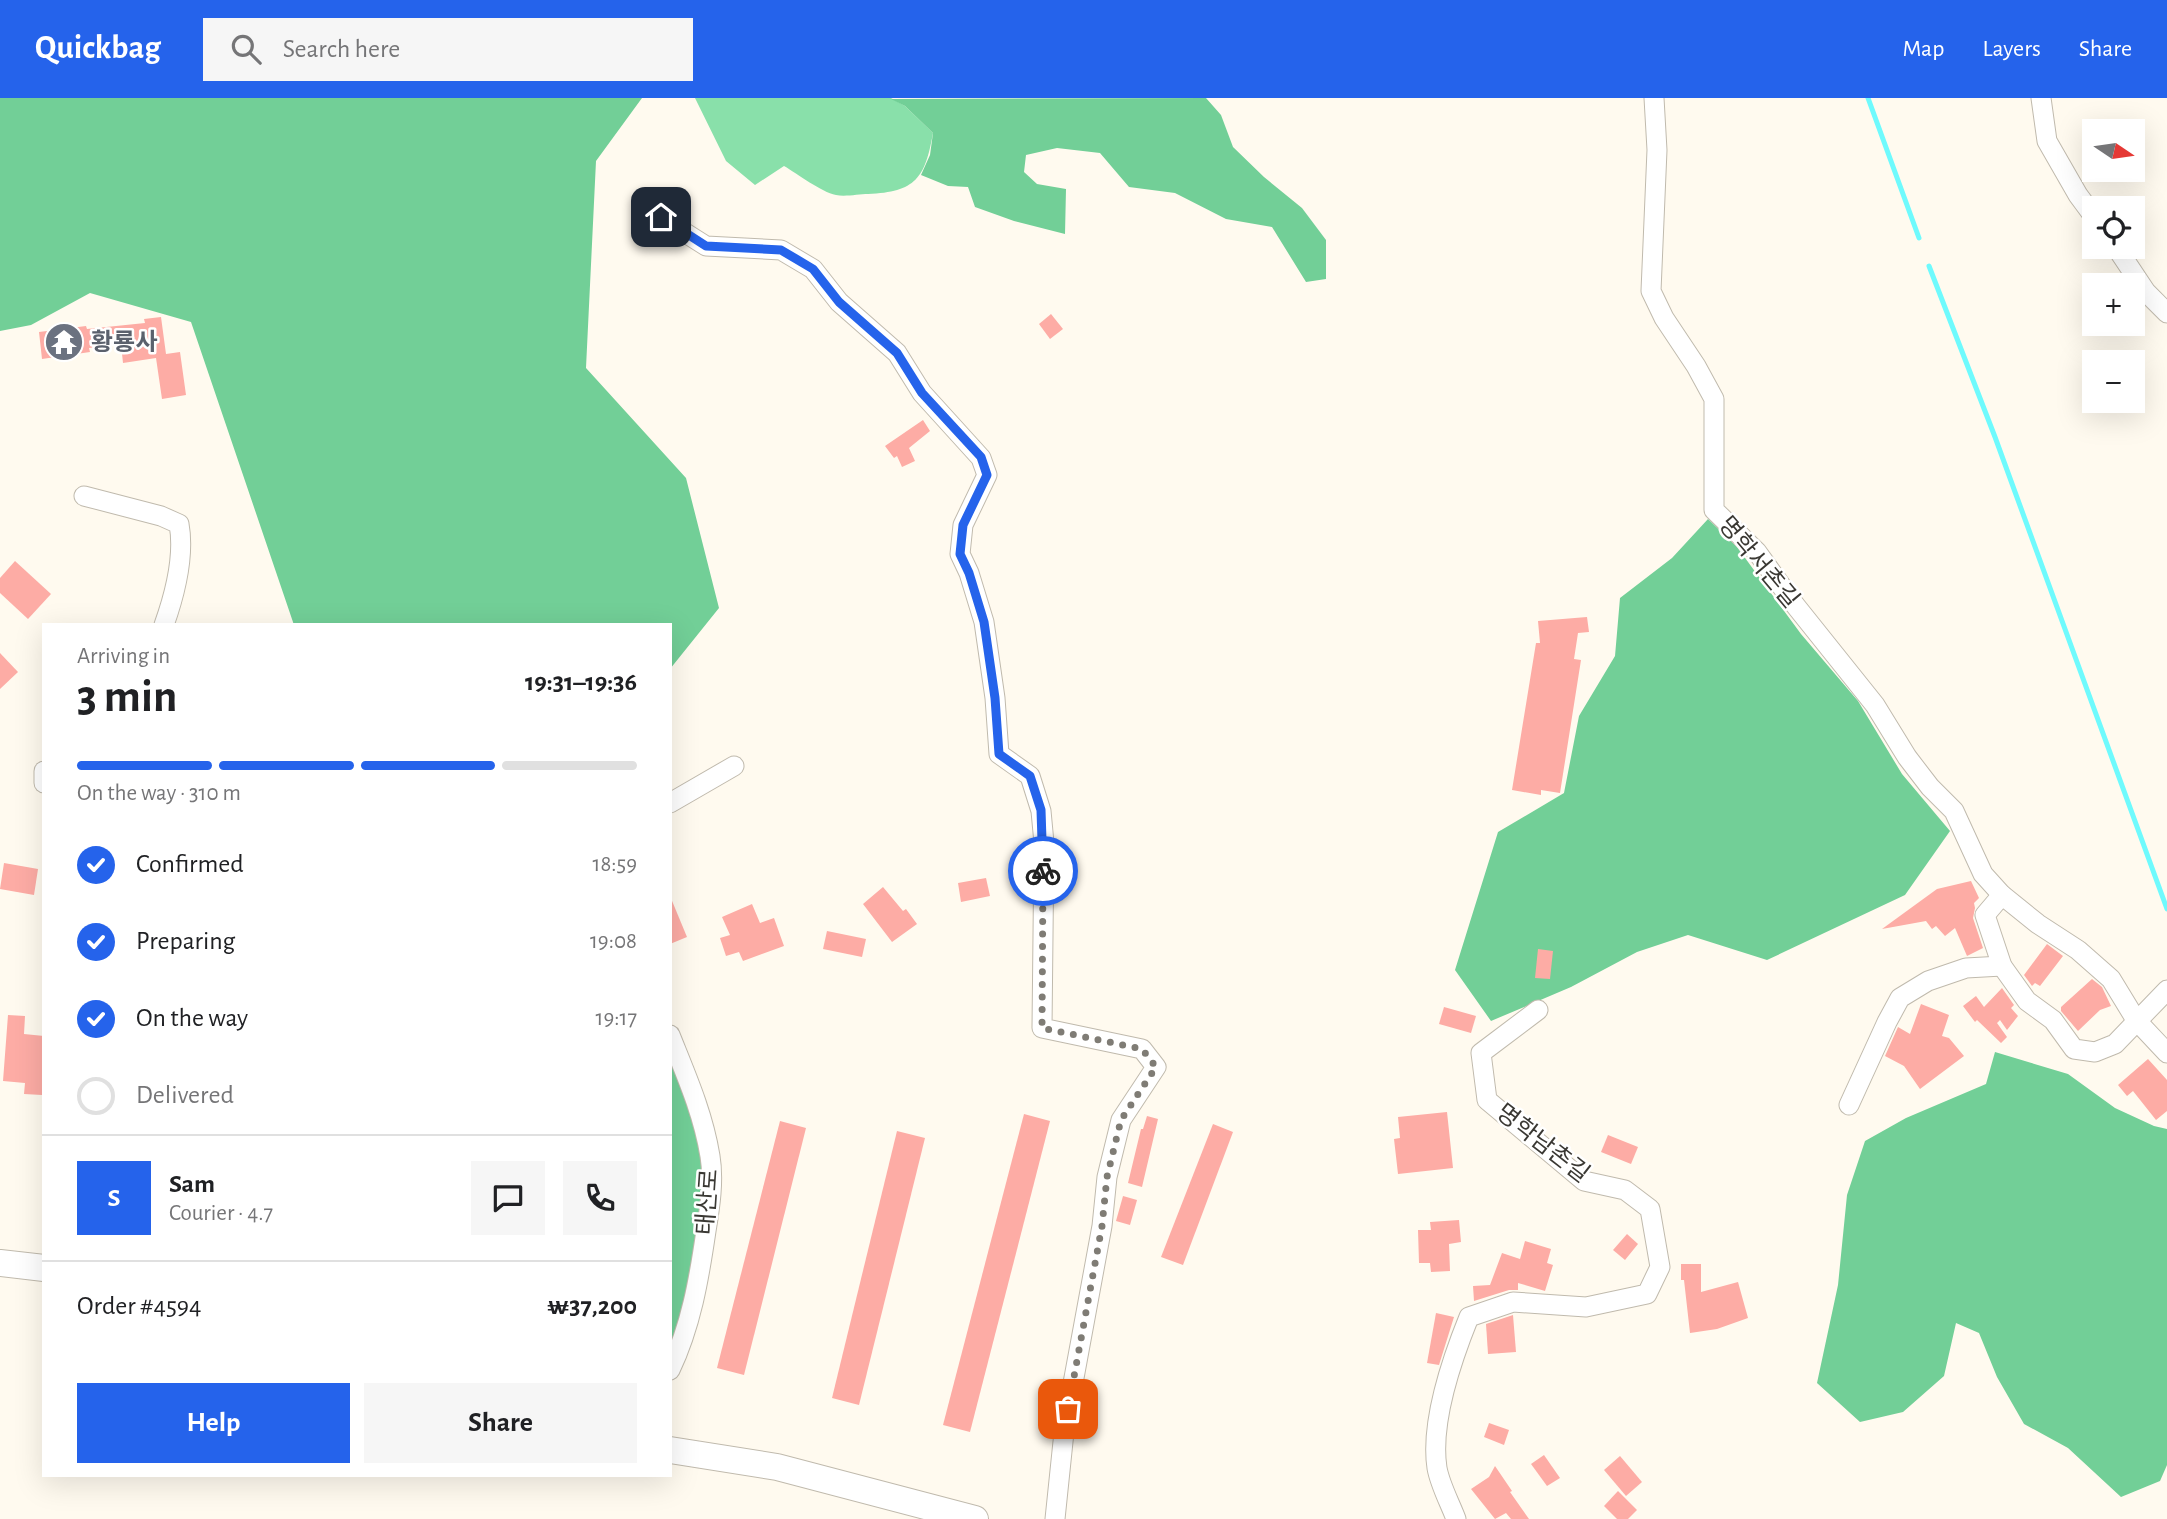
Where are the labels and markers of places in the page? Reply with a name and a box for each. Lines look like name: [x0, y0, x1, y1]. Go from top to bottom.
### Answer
pin: [631, 187, 691, 247]
temple icon: 황룡사: [43, 321, 85, 363]
place label: 황룡사: [91, 329, 157, 355]
pin: [1038, 1379, 1098, 1439]

